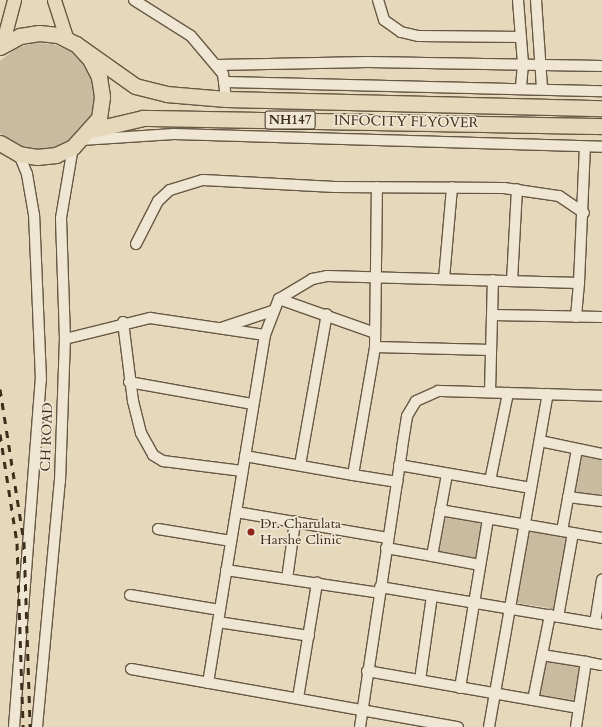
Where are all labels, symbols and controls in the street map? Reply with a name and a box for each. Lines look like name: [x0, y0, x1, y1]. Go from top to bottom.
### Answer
road number: NH147: [264, 109, 316, 131]
street label: INFOCITY FLYOVER: [334, 112, 478, 132]
street label: CH ROAD: [37, 402, 57, 472]
place label: Dr. Charulata Harshe Clinic: [260, 516, 342, 548]
marker: Dr. Charulata Harshe Clinic: [245, 526, 257, 538]

